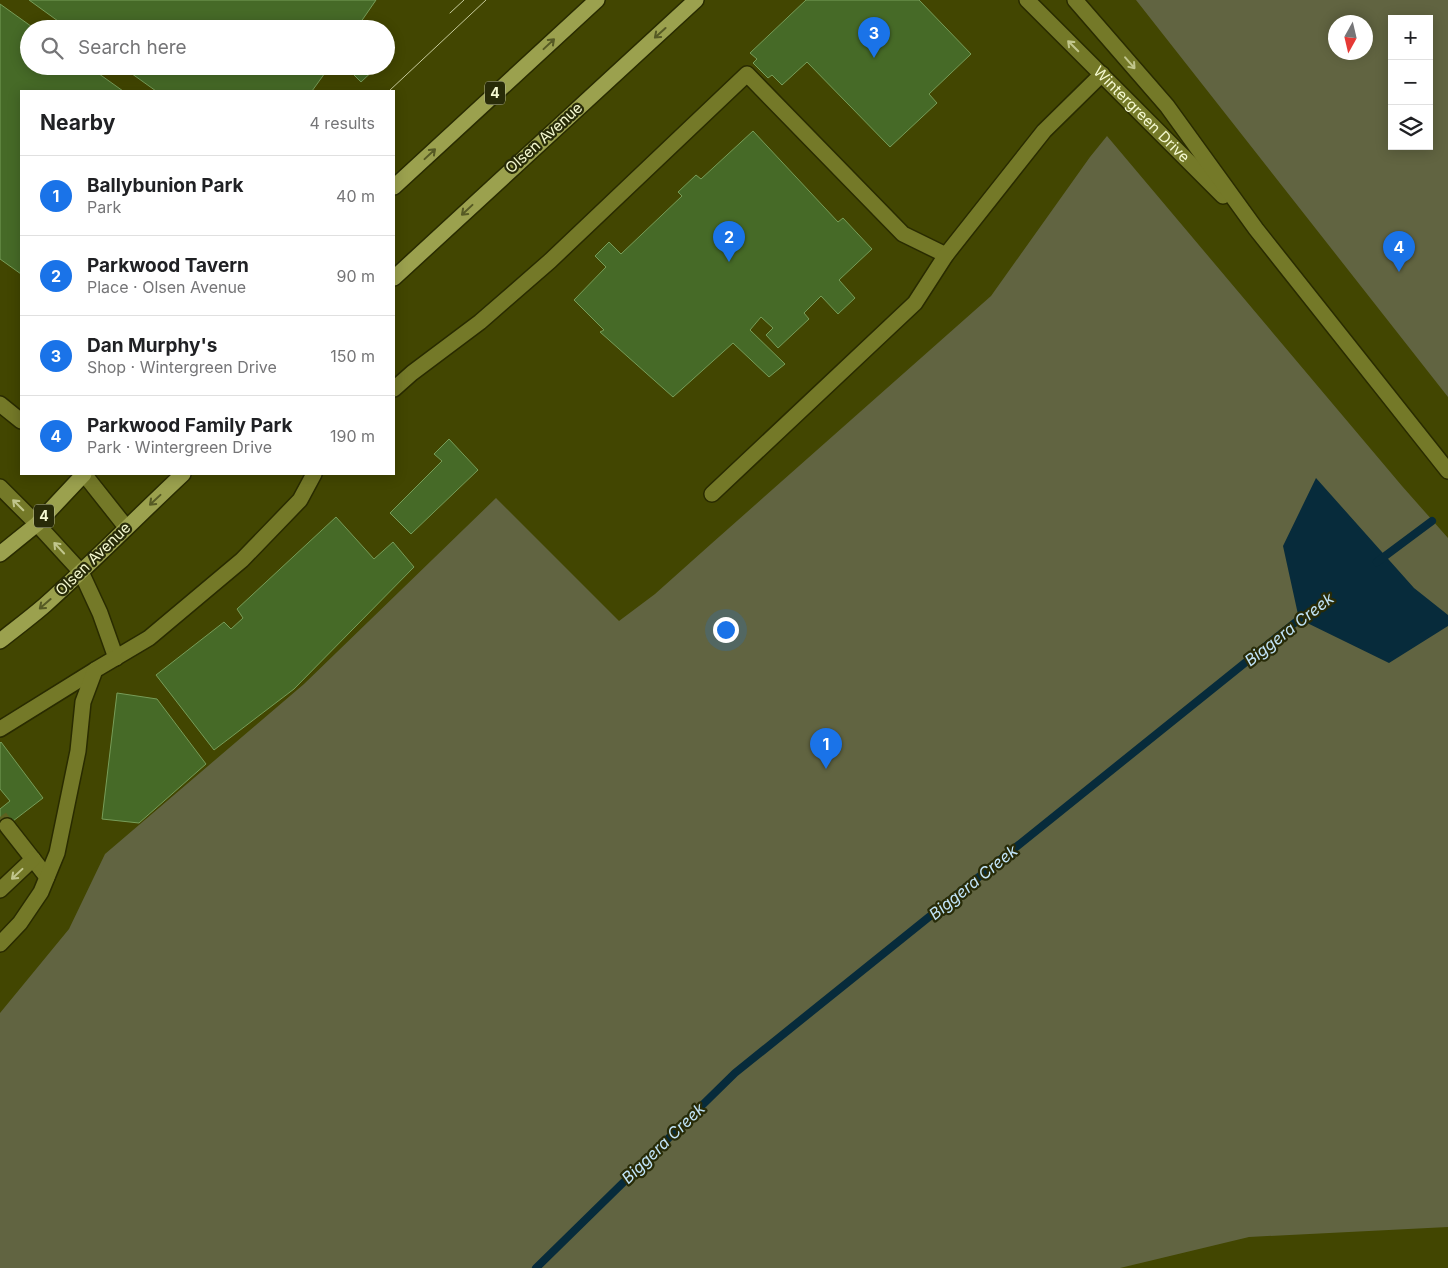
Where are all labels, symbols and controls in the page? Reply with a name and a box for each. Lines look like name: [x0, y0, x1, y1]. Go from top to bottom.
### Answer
north arrow: [1328, 15, 1373, 60]
map controls: [1388, 15, 1433, 150]
button: +: [1388, 15, 1433, 60]
pin: 3: [858, 17, 890, 58]
search box: [20, 20, 395, 75]
one-way arrow: [653, 27, 666, 39]
icon: search: [38, 34, 66, 62]
text: Search here: [78, 36, 187, 59]
one-way arrow: [543, 38, 556, 50]
one-way arrow: [1067, 40, 1080, 52]
one-way arrow: [1124, 57, 1135, 70]
button: −: [1388, 60, 1433, 105]
street label: Wintergreen Drive: [1090, 62, 1194, 166]
road number: 4: [485, 82, 505, 105]
street label: Olsen Avenue: [501, 98, 586, 177]
button: layers: [1388, 105, 1433, 150]
text: Nearby: [40, 110, 115, 135]
text: 4 results: [310, 113, 375, 133]
one-way arrow: [423, 148, 436, 160]
text: Ballybunion Park: [87, 174, 244, 197]
text: 1: [53, 186, 59, 206]
text: 40 m: [336, 186, 375, 206]
text: Park: [87, 197, 121, 217]
one-way arrow: [461, 204, 473, 216]
pin: 2: [713, 221, 745, 262]
pin: 4: [1383, 231, 1415, 272]
text: Parkwood Tavern: [87, 254, 249, 277]
text: 2: [51, 266, 61, 286]
text: 90 m: [336, 266, 375, 286]
text: Place · Olsen Avenue: [87, 277, 246, 297]
text: Dan Murphy's: [87, 334, 217, 357]
text: 3: [51, 346, 61, 366]
text: 150 m: [330, 346, 375, 366]
text: Shop · Wintergreen Drive: [87, 357, 277, 377]
text: Parkwood Family Park: [87, 414, 293, 437]
text: 4: [51, 426, 61, 446]
text: 190 m: [330, 426, 375, 446]
text: Park · Wintergreen Drive: [87, 437, 272, 457]
one-way arrow: [148, 494, 161, 506]
one-way arrow: [12, 499, 25, 511]
road number: 4: [34, 504, 54, 528]
street label: Olsen Avenue: [51, 518, 134, 599]
one-way arrow: [53, 541, 65, 554]
water label: Biggera Creek: [1240, 588, 1338, 670]
one-way arrow: [39, 599, 52, 610]
your location: [713, 617, 739, 643]
pin: 1: [810, 728, 842, 769]
water label: Biggera Creek: [925, 840, 1021, 924]
one-way arrow: [10, 868, 23, 880]
water label: Biggera Creek: [617, 1098, 709, 1188]

